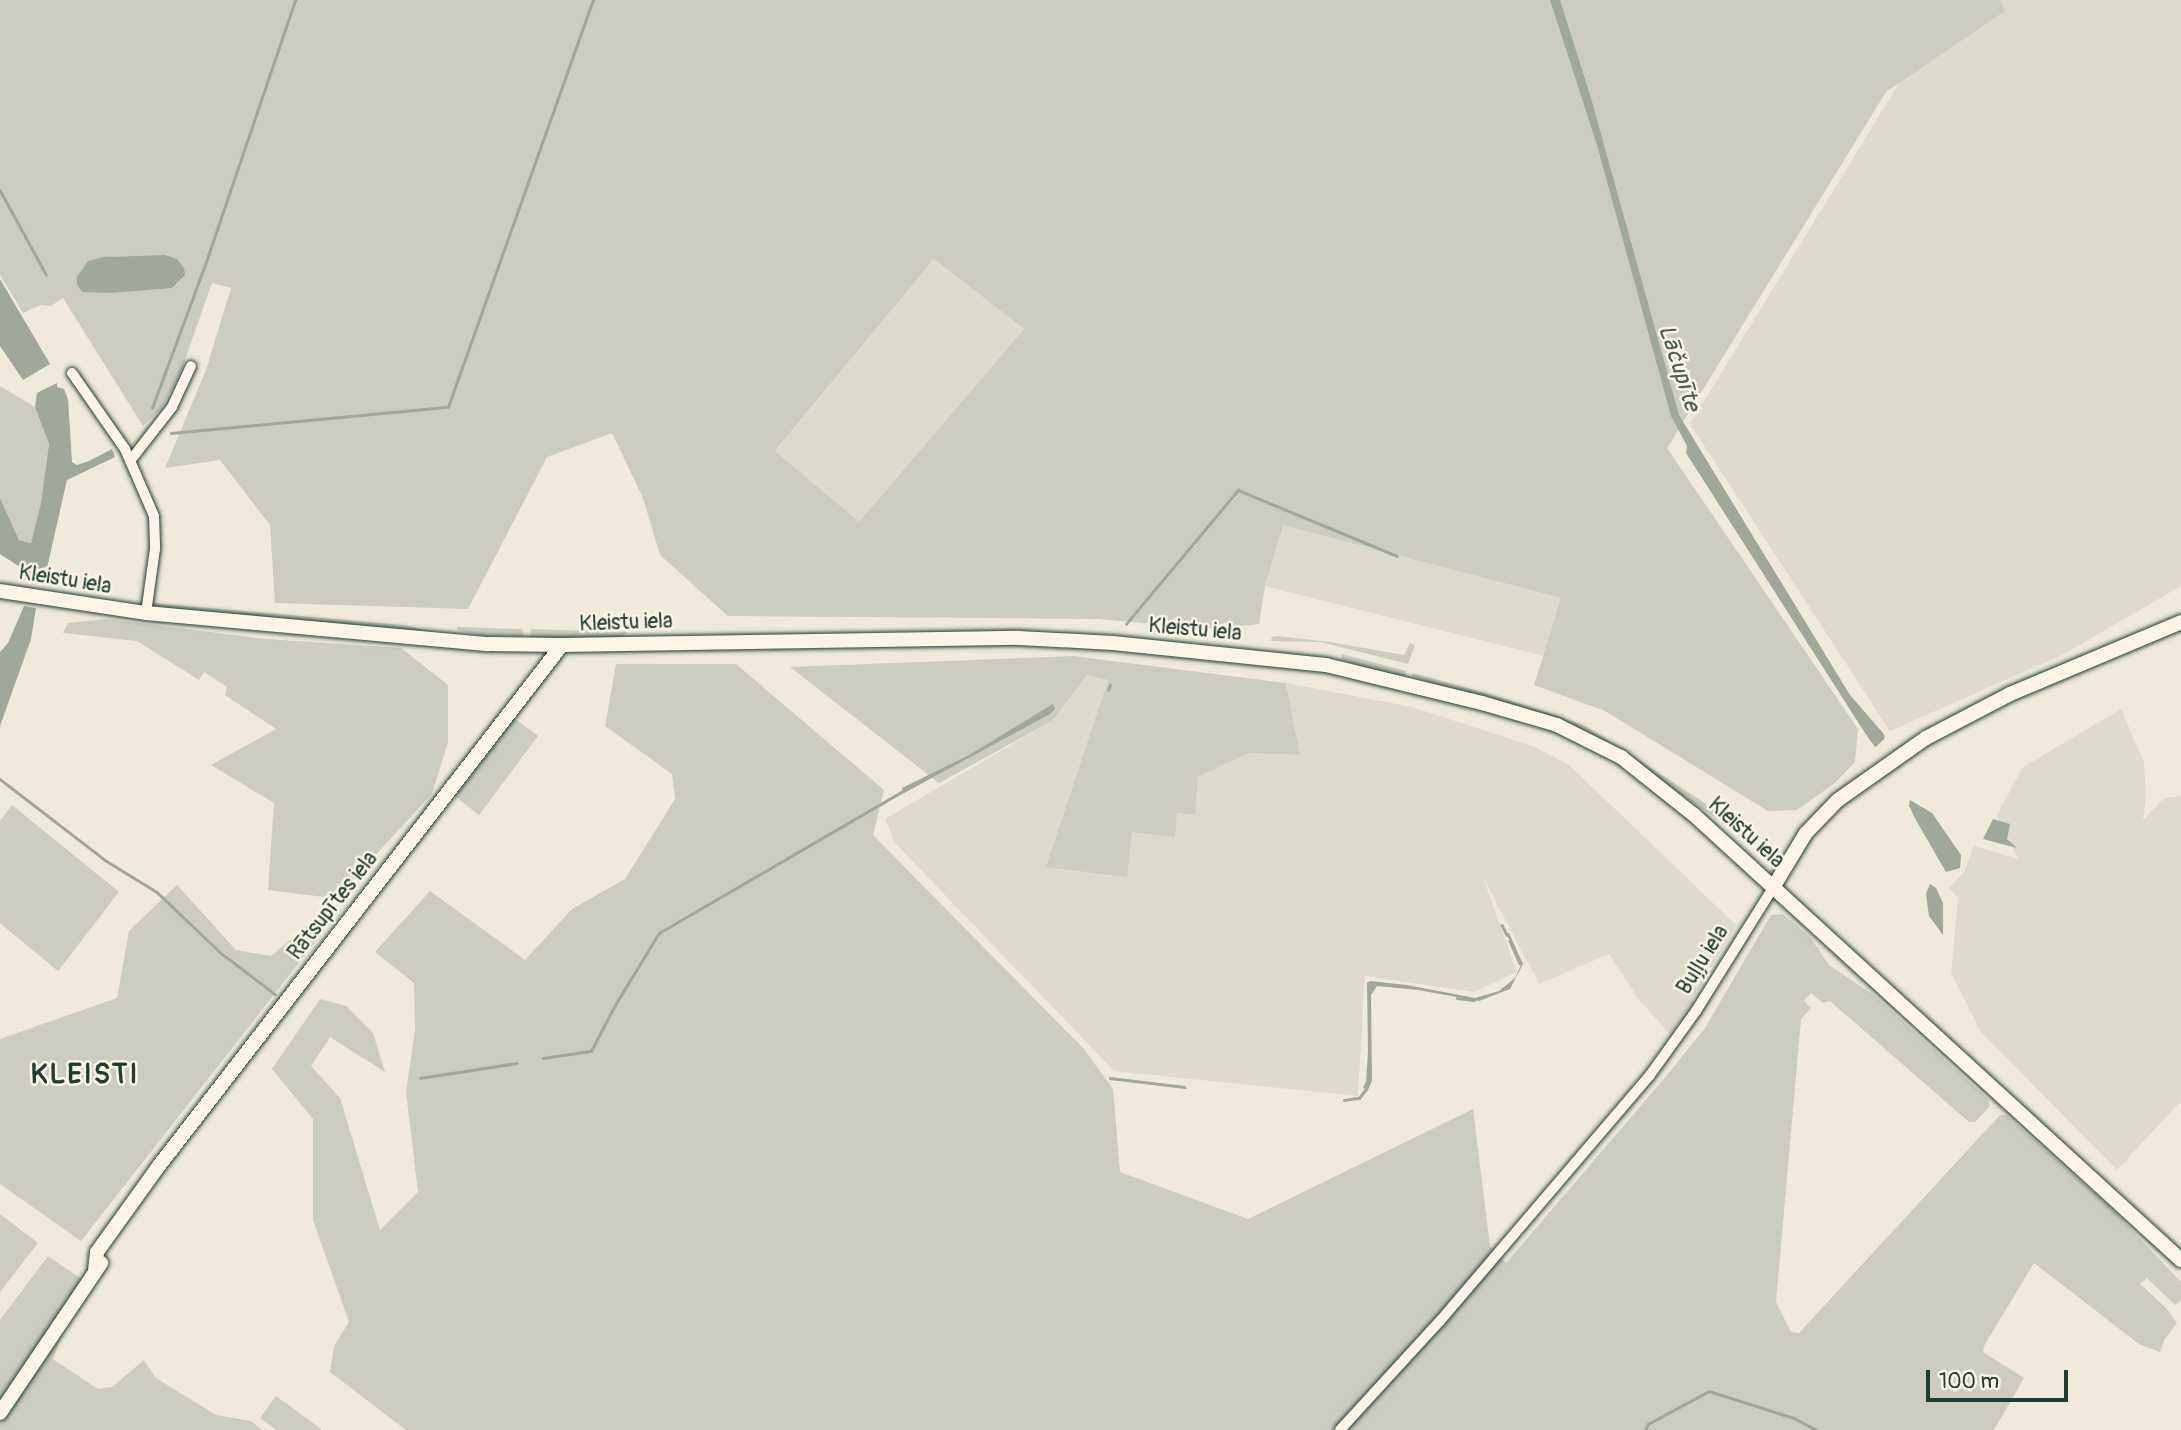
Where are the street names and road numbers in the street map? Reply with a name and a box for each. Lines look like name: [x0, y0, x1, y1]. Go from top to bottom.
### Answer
street label: Kleistu iela: [17, 560, 113, 600]
street label: Kleistu iela: [579, 609, 673, 637]
street label: Kleistu iela: [1147, 613, 1243, 647]
street label: Kleistu iela: [1703, 792, 1789, 874]
street label: Rātsupītes iela: [283, 847, 383, 965]
street label: Buļļu iela: [1672, 921, 1734, 999]

